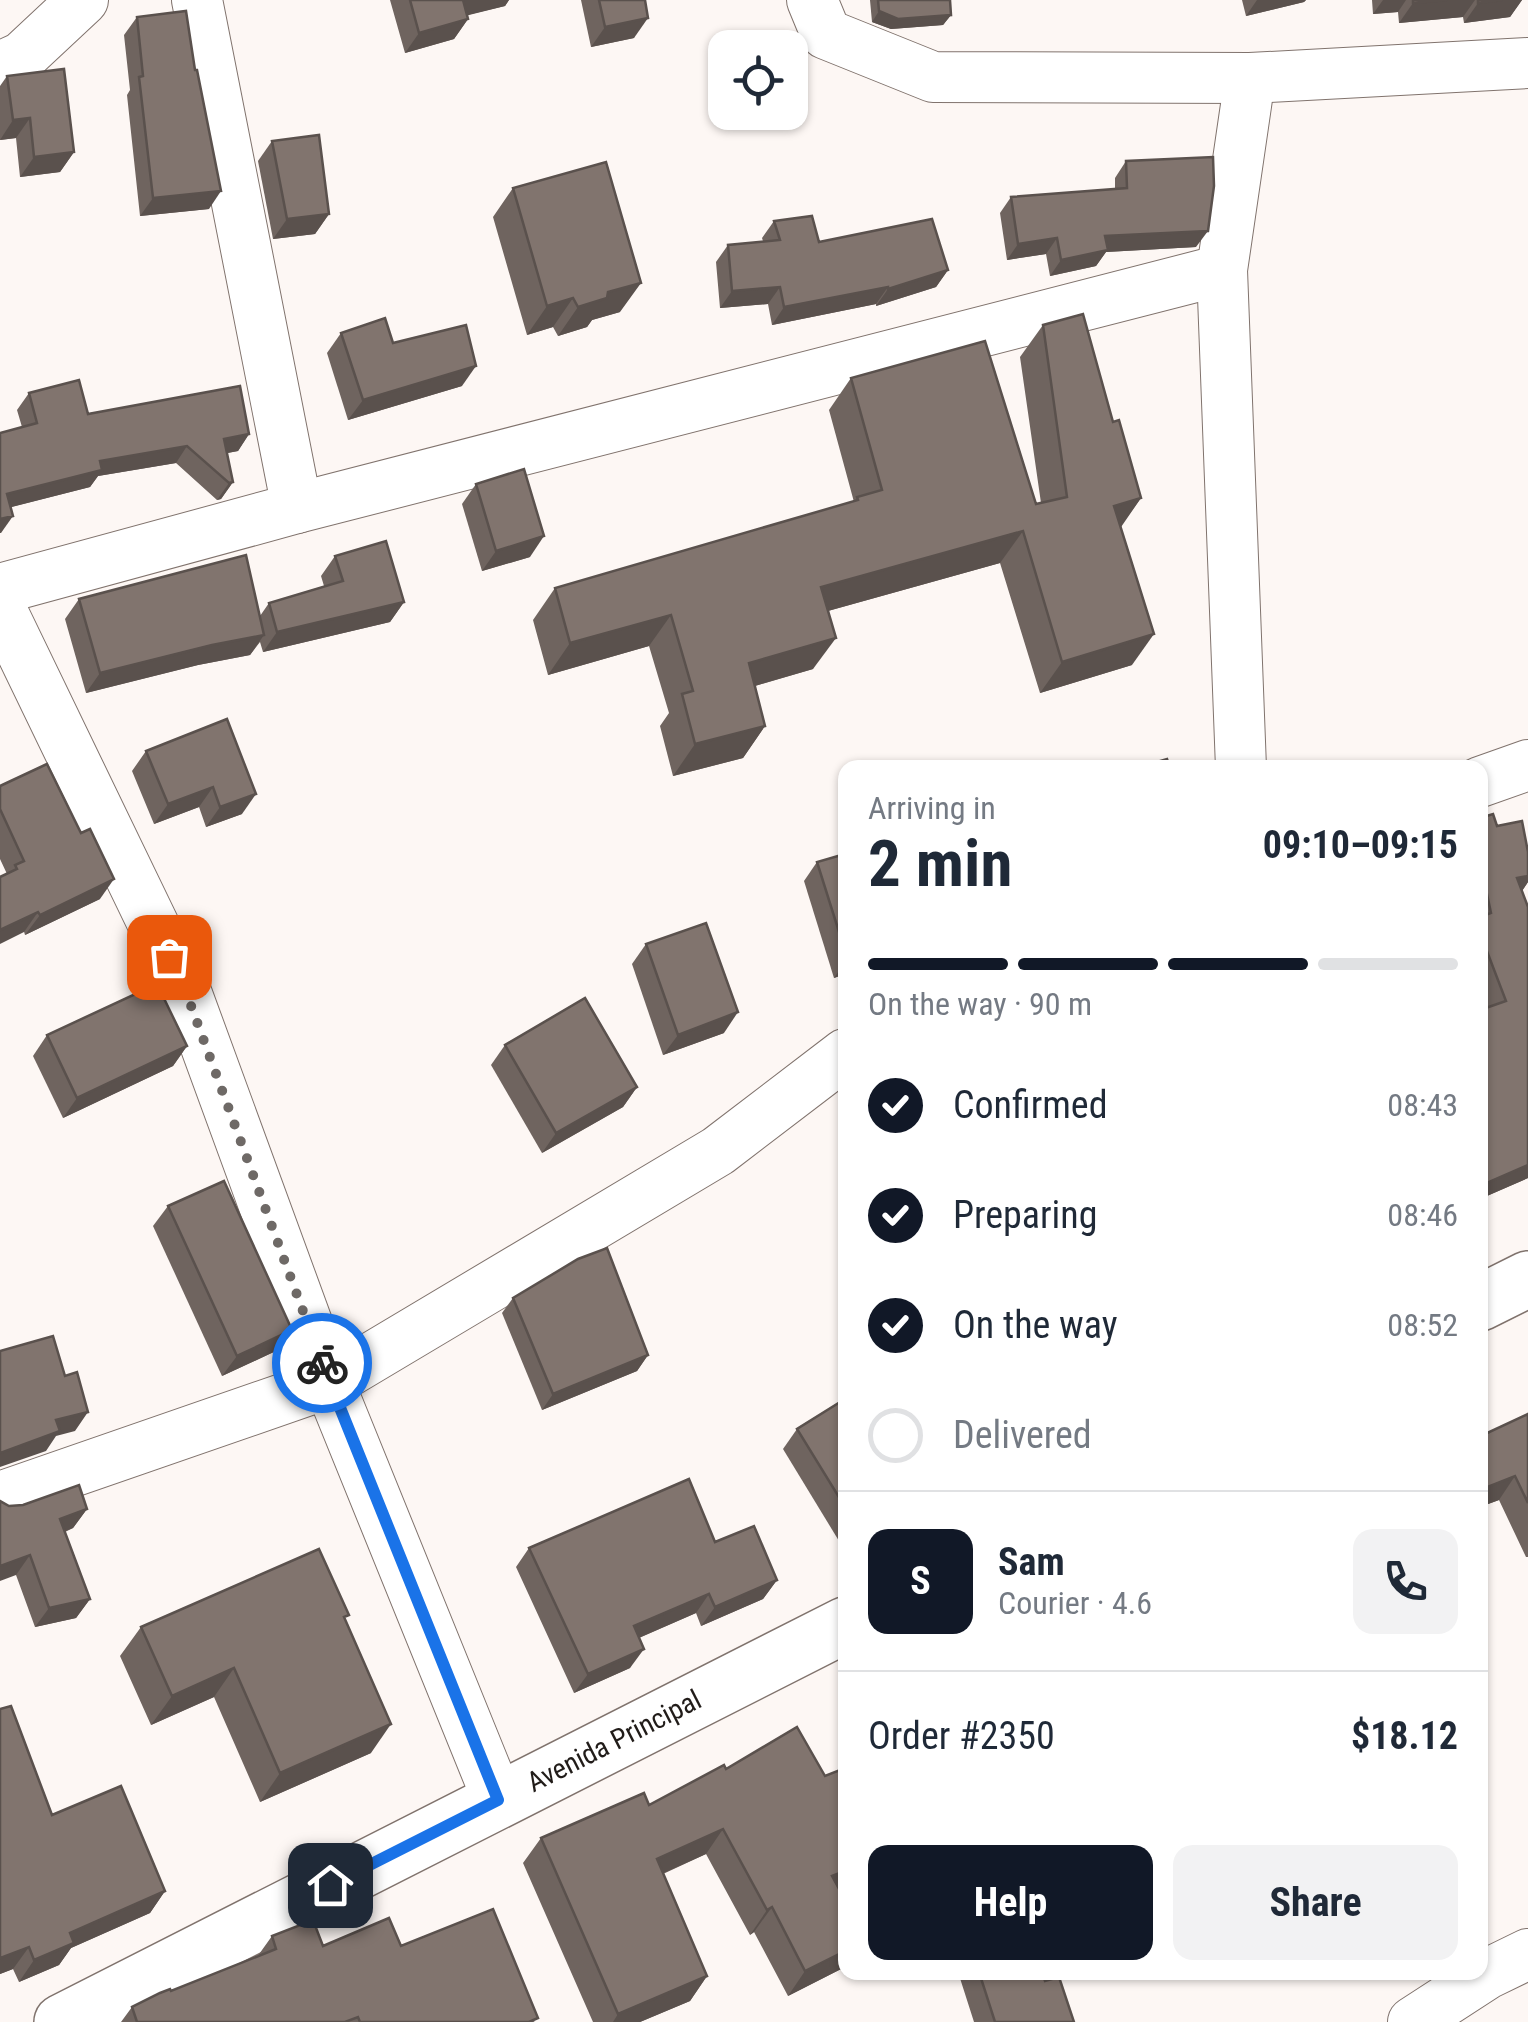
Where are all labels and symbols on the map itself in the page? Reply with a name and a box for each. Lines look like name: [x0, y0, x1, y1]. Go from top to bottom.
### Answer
pin: [127, 915, 212, 1000]
courier: [272, 1313, 372, 1413]
street label: Avenida Principal: [521, 1683, 707, 1799]
pin: [288, 1843, 373, 1928]

